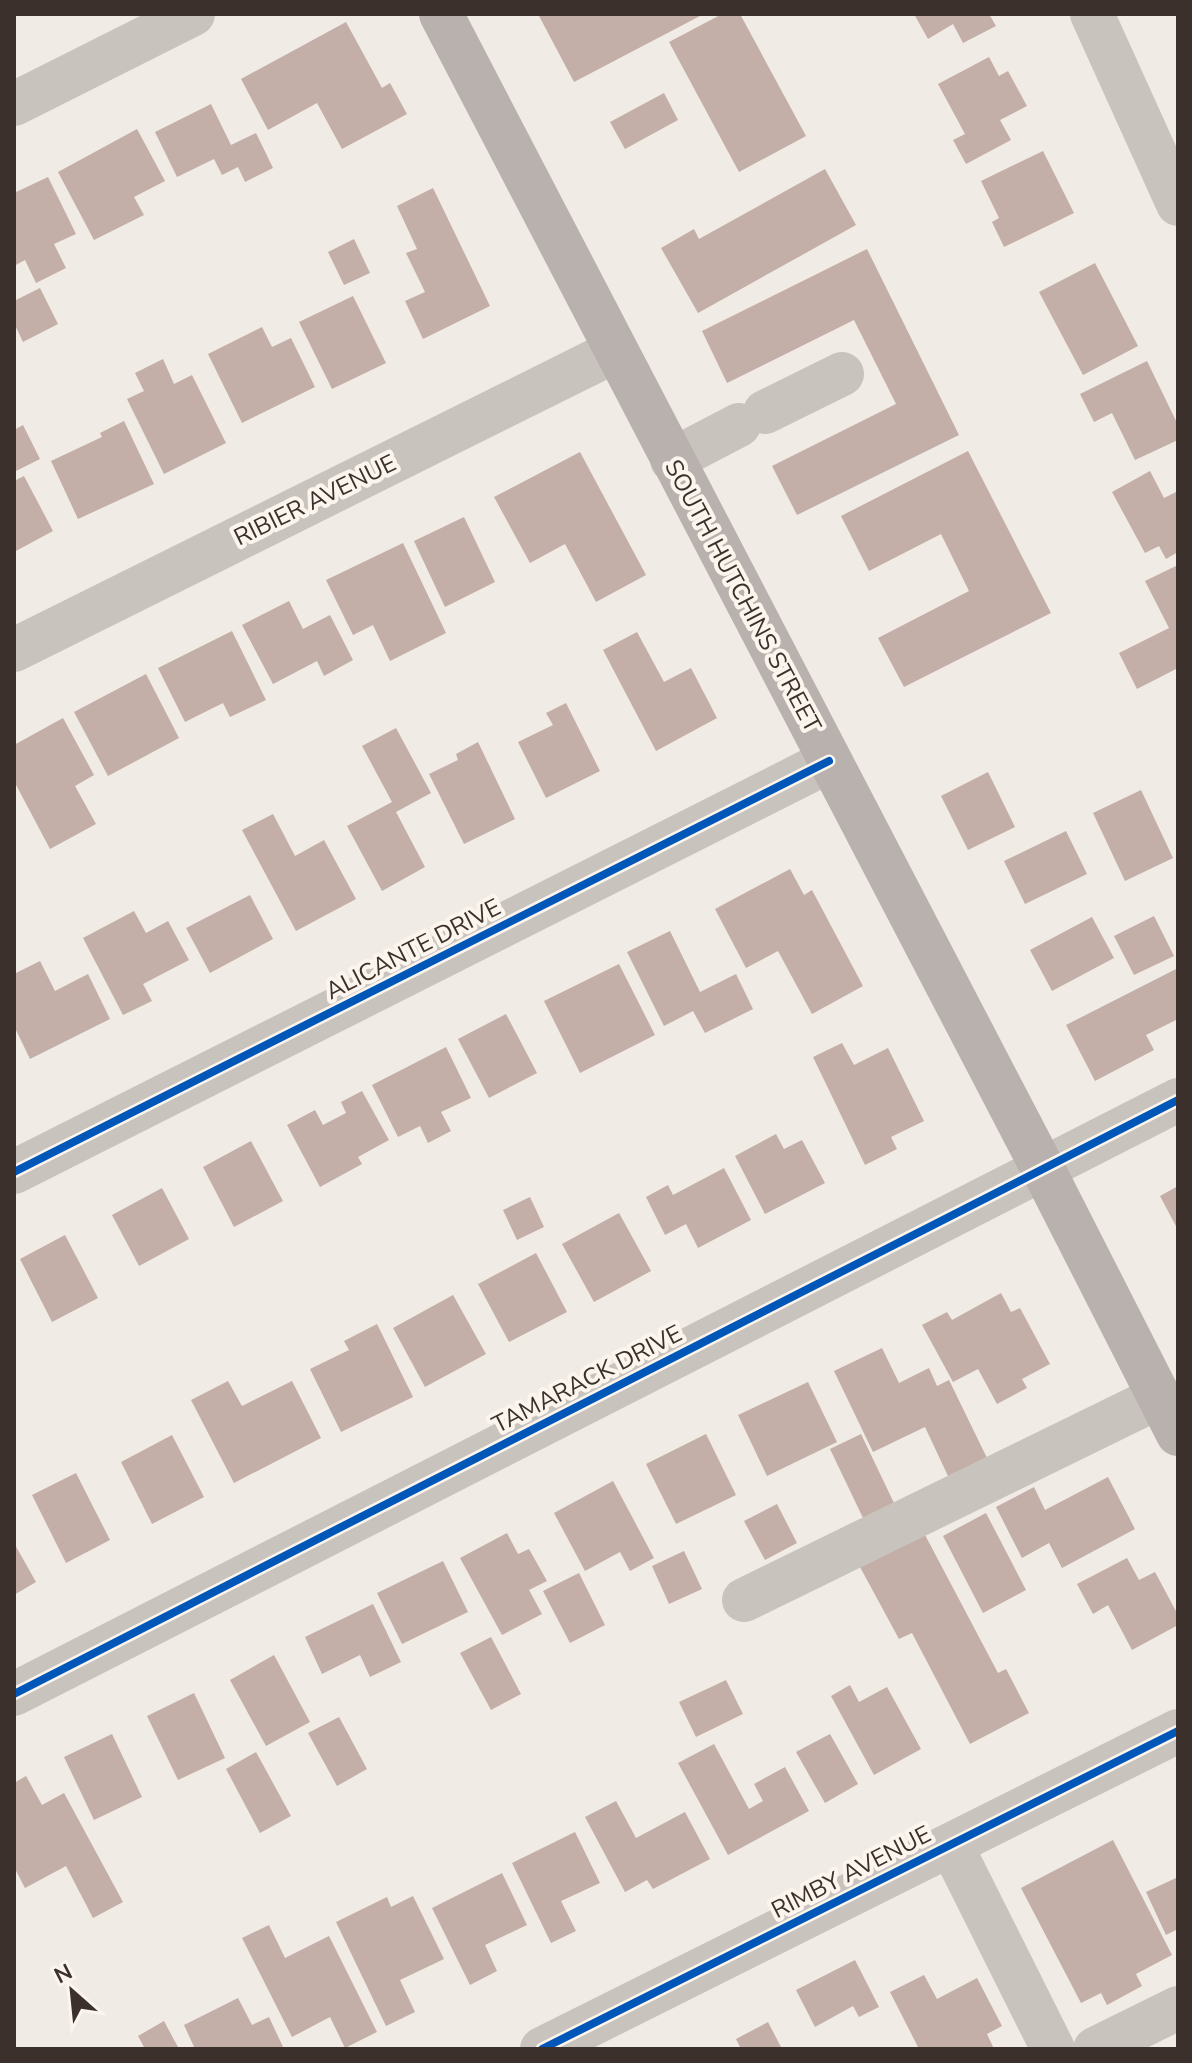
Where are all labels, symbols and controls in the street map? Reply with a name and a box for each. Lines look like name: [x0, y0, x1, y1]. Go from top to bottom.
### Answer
street label: RIBIER AVENUE: [229, 447, 401, 553]
street label: SOUTH HUTCHINS STREET: [657, 454, 829, 739]
street label: ALICANTE DRIVE: [320, 891, 506, 1007]
street label: TAMARACK DRIVE: [487, 1317, 687, 1441]
street label: RIMBY AVENUE: [766, 1818, 936, 1926]
north arrow: [32, 1951, 112, 2031]
text: N: [49, 1957, 78, 1991]

